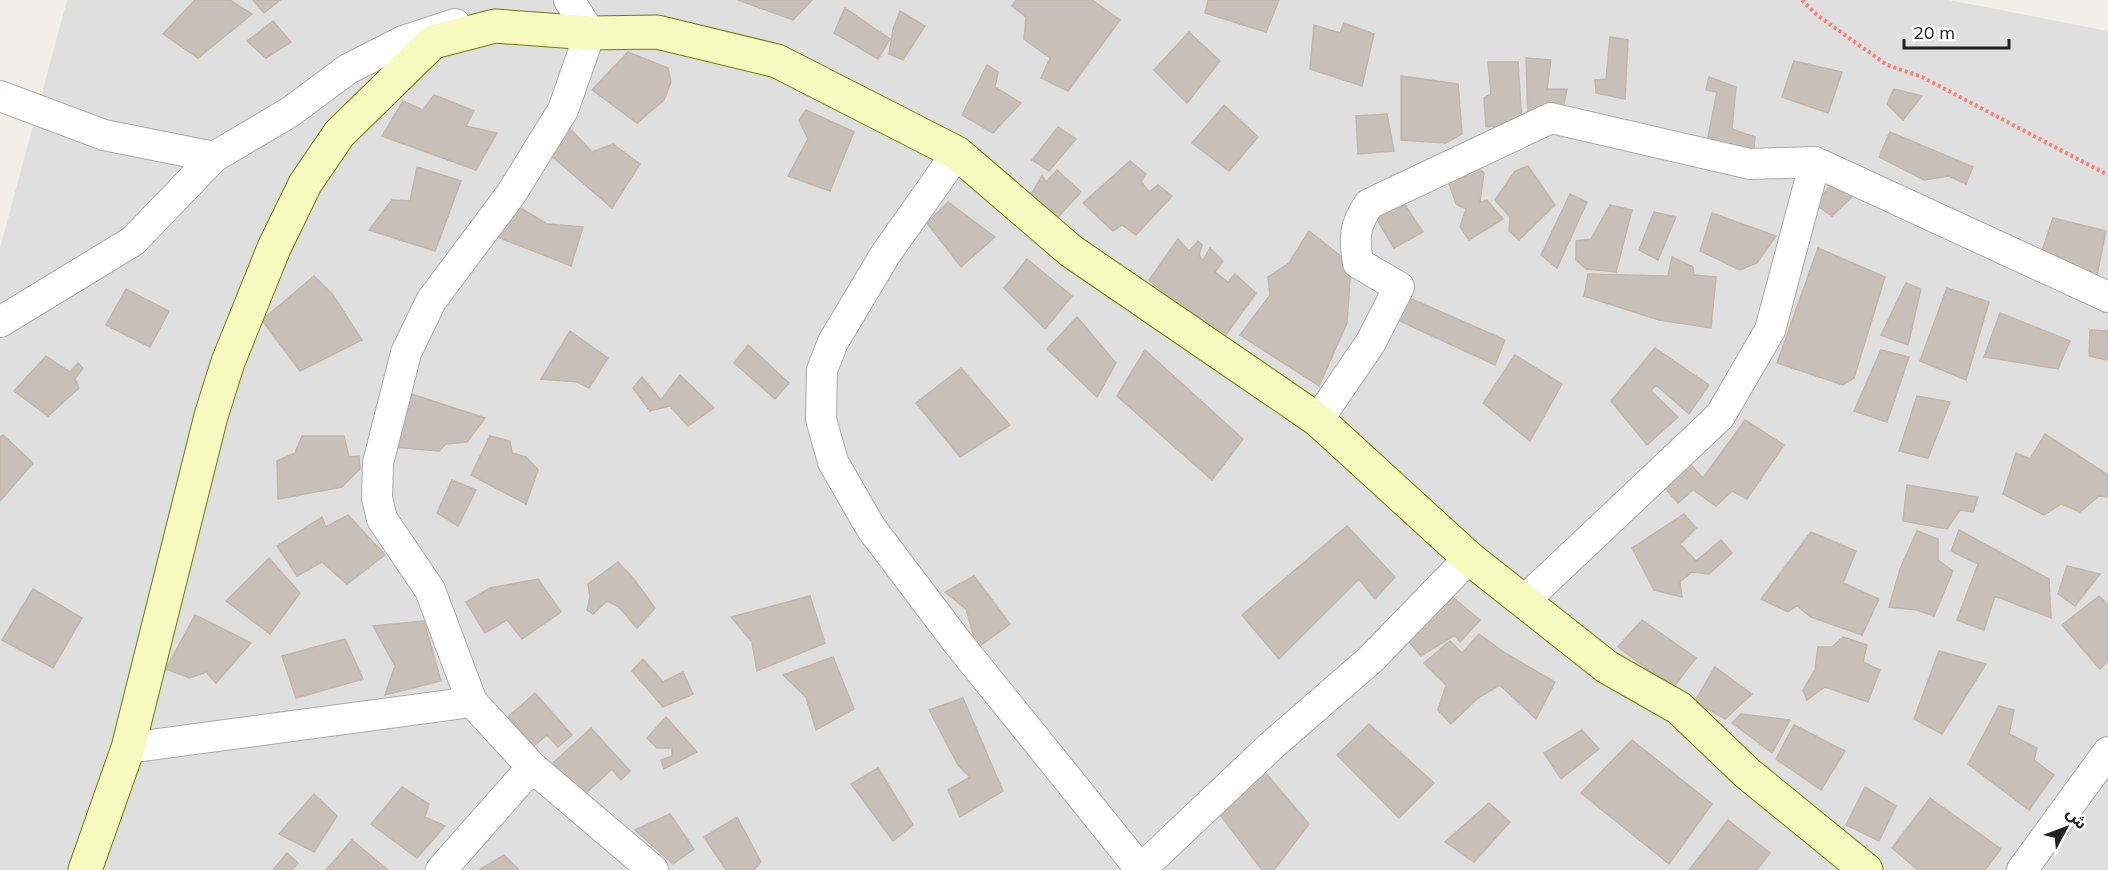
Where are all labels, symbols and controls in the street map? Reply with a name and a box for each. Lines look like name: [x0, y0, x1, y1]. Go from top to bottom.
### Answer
scale bar: [1904, 12, 2009, 50]
text: 20 m: [1913, 21, 1955, 44]
north arrow: [2036, 798, 2096, 858]
text: ش: [2063, 803, 2092, 833]

